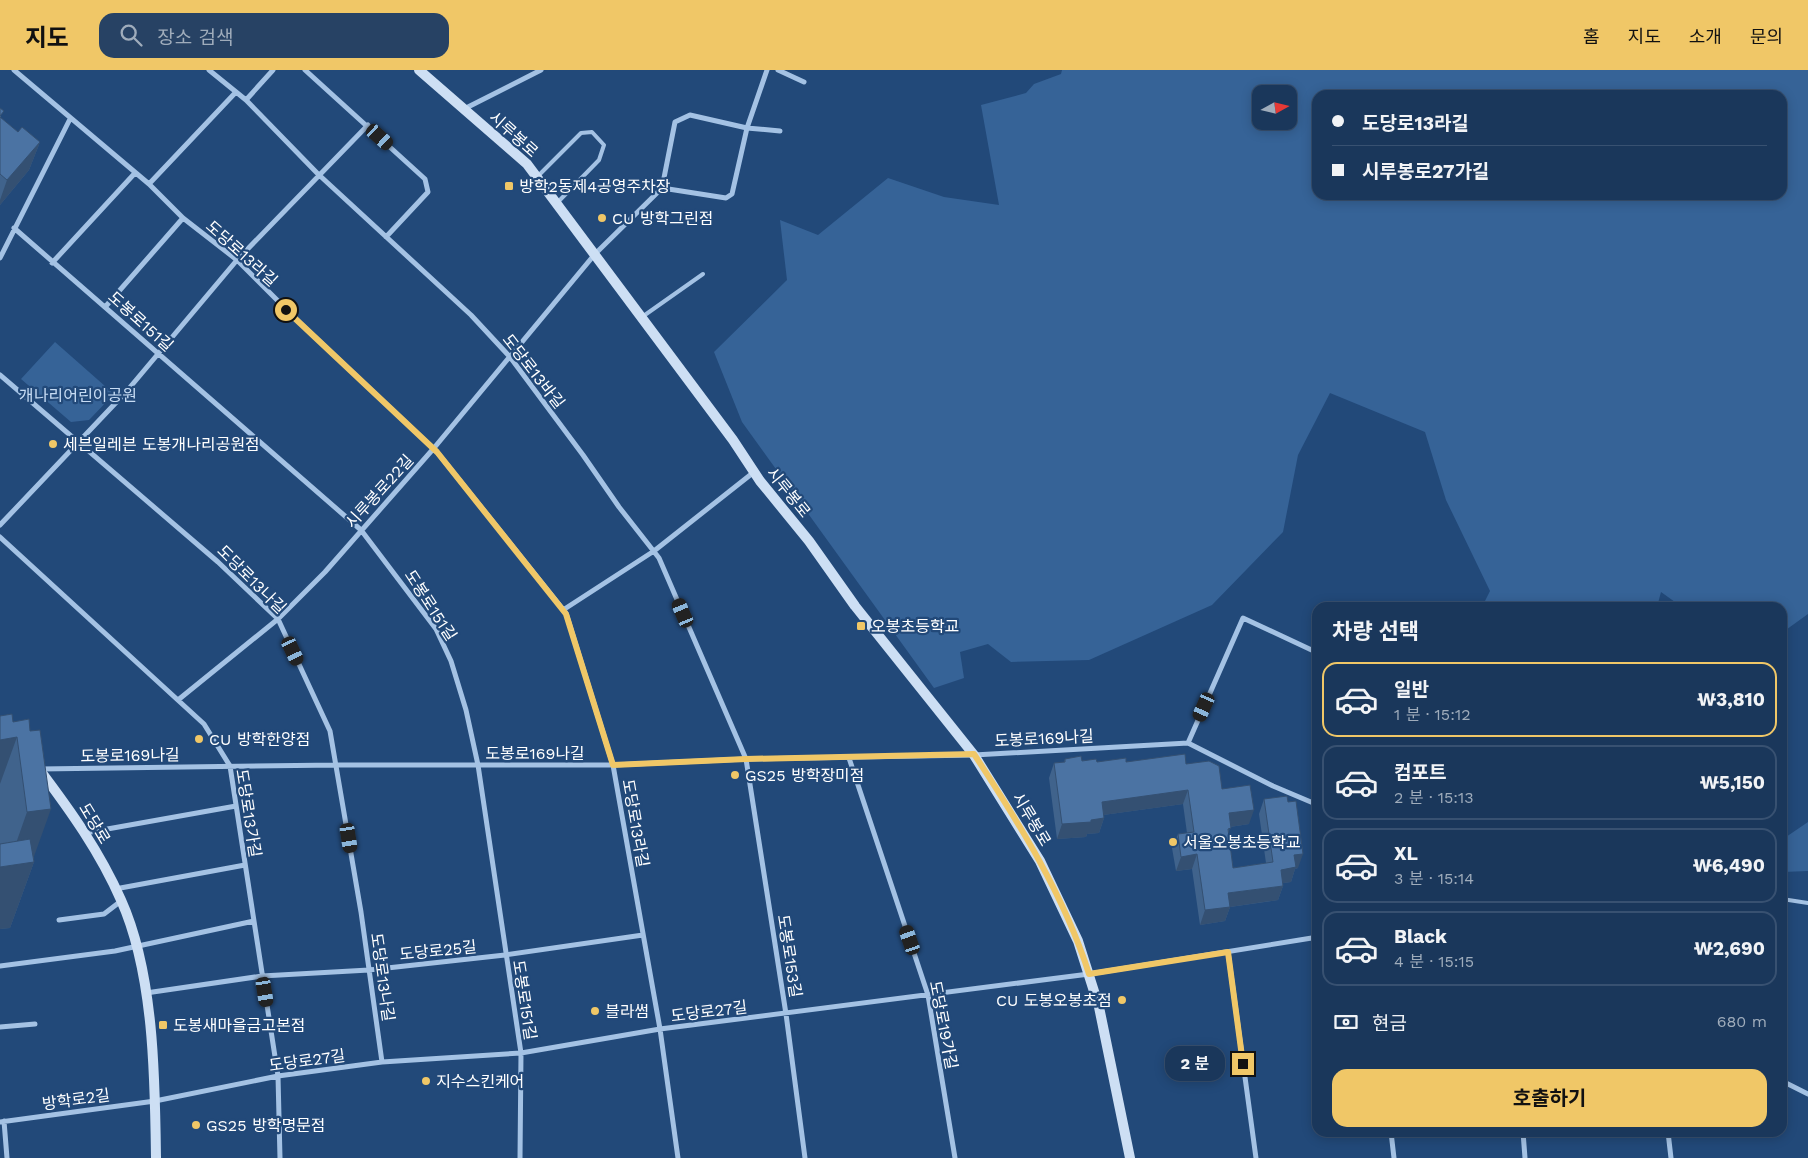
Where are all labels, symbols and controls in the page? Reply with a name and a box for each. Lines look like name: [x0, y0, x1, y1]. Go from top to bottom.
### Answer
search box: [99, 13, 449, 58]
icon: search: [117, 21, 145, 49]
text: 지도: [25, 24, 69, 52]
text: 장소 검색: [157, 26, 234, 49]
text: 홈: [1583, 26, 1600, 47]
text: 지도: [1628, 26, 1661, 47]
text: 소개: [1689, 26, 1722, 47]
text: 문의: [1750, 26, 1783, 47]
north arrow: [1252, 85, 1298, 130]
map controls: [1252, 85, 1297, 130]
street label: 시루봉로: [485, 108, 542, 161]
text: 도당로13라길: [1362, 112, 1469, 135]
car: [363, 121, 396, 153]
text: 시루봉로27가길: [1362, 160, 1489, 183]
place label: 방학2동제4공영주차장: [519, 177, 671, 196]
marker: 방학2동제4공영주차장: [503, 180, 515, 192]
place label: CU 방학그린점: [612, 209, 713, 228]
marker: CU 방학그린점: [596, 212, 608, 224]
street label: 도당로13라길: [202, 216, 281, 290]
street label: 도봉로151길: [104, 287, 177, 355]
route start: [275, 299, 297, 321]
street label: 도당로13바길: [499, 330, 569, 412]
park label: 개나리어린이공원: [19, 386, 137, 405]
place label: 세븐일레븐 도봉개나리공원점: [63, 435, 260, 454]
marker: 세븐일레븐 도봉개나리공원점: [47, 438, 59, 450]
street label: 시루봉로22길: [341, 451, 417, 532]
street label: 시루봉로: [763, 463, 815, 521]
street label: 도당로13나길: [213, 541, 290, 618]
street label: 도봉로151길: [401, 566, 461, 644]
car: [670, 596, 695, 630]
place label: 오봉초등학교: [871, 617, 959, 636]
text: 차량 선택: [1332, 619, 1419, 644]
marker: 오봉초등학교: [855, 620, 867, 632]
car: [279, 634, 306, 668]
icon: car: [1334, 677, 1379, 722]
text: 일반: [1394, 678, 1429, 701]
text: ₩3,810: [1697, 688, 1765, 711]
car: [1191, 690, 1216, 724]
text: 1 분 · 15:12: [1394, 705, 1470, 724]
street label: 도봉로169나길: [994, 726, 1094, 751]
place label: CU 방학한양점: [209, 730, 310, 749]
marker: CU 방학한양점: [193, 733, 205, 745]
street label: 도봉로169나길: [485, 744, 585, 763]
street label: 도봉로169나길: [80, 745, 180, 766]
icon: car: [1334, 760, 1379, 805]
text: 컴포트: [1394, 761, 1446, 784]
place label: GS25 방학장미점: [745, 766, 865, 785]
street label: 도당로13가길: [232, 768, 265, 859]
marker: GS25 방학장미점: [729, 769, 741, 781]
text: ₩5,150: [1700, 771, 1765, 794]
street label: 도당로13라길: [618, 778, 653, 869]
text: 2 분 · 15:13: [1394, 788, 1474, 807]
street label: 시루봉로: [1008, 789, 1055, 850]
street label: 도당로: [75, 799, 114, 847]
car: [339, 822, 358, 854]
place label: 서울오봉초등학교: [1183, 833, 1301, 852]
marker: 서울오봉초등학교: [1167, 836, 1179, 848]
text: XL: [1394, 842, 1418, 865]
icon: car: [1334, 843, 1379, 888]
text: ₩6,490: [1693, 854, 1765, 877]
text: 3 분 · 15:14: [1394, 869, 1474, 888]
street label: 도봉로153길: [774, 913, 805, 999]
car: [898, 923, 921, 957]
text: Black: [1394, 925, 1447, 948]
icon: car: [1334, 926, 1379, 971]
street label: 도당로13나길: [367, 932, 398, 1023]
street label: 도당로25길: [399, 937, 478, 964]
text: ₩2,690: [1694, 937, 1765, 960]
text: 4 분 · 15:15: [1394, 952, 1474, 971]
street label: 도봉로151길: [509, 959, 540, 1041]
car: [255, 976, 274, 1008]
street label: 도당로19가길: [926, 979, 961, 1071]
place label: CU 도봉오봉초점: [996, 991, 1112, 1010]
marker: CU 도봉오봉초점: [1116, 994, 1128, 1006]
street label: 도당로27길: [670, 997, 748, 1026]
place label: 블라썸: [605, 1002, 649, 1021]
marker: 블라썸: [589, 1005, 601, 1017]
icon: cash: [1332, 1008, 1360, 1036]
text: 현금: [1372, 1012, 1407, 1035]
text: 680 m: [1717, 1012, 1767, 1031]
place label: 도봉새마을금고본점: [173, 1016, 305, 1035]
marker: 도봉새마을금고본점: [157, 1019, 169, 1031]
street label: 도당로27길: [268, 1046, 346, 1075]
callout: 2 분: [1166, 1046, 1226, 1082]
route end: [1232, 1053, 1254, 1075]
text: 2 분: [1181, 1054, 1209, 1073]
button: 호출하기: [1332, 1069, 1767, 1127]
place label: 지수스킨케어: [436, 1072, 524, 1091]
marker: 지수스킨케어: [420, 1075, 432, 1087]
street label: 방학로2길: [41, 1085, 111, 1114]
place label: GS25 방학명문점: [206, 1116, 326, 1135]
marker: GS25 방학명문점: [190, 1119, 202, 1131]

